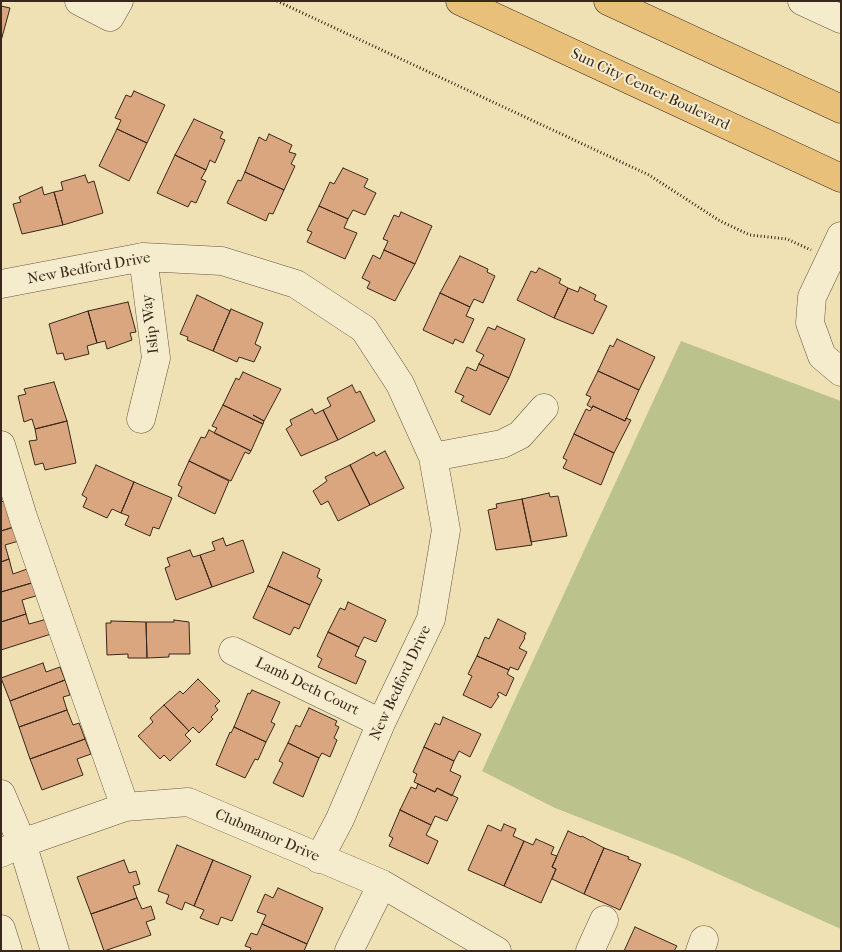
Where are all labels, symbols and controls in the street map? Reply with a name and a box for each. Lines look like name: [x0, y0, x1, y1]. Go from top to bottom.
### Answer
street label: Sun City Center Boulevard: [568, 45, 732, 135]
street label: New Bedford Drive: [26, 249, 152, 289]
street label: Islip Way: [138, 293, 164, 355]
street label: New Bedford Drive: [367, 623, 435, 743]
street label: Lamb Deth Court: [252, 654, 362, 720]
street label: Clubmanor Drive: [212, 806, 322, 866]

